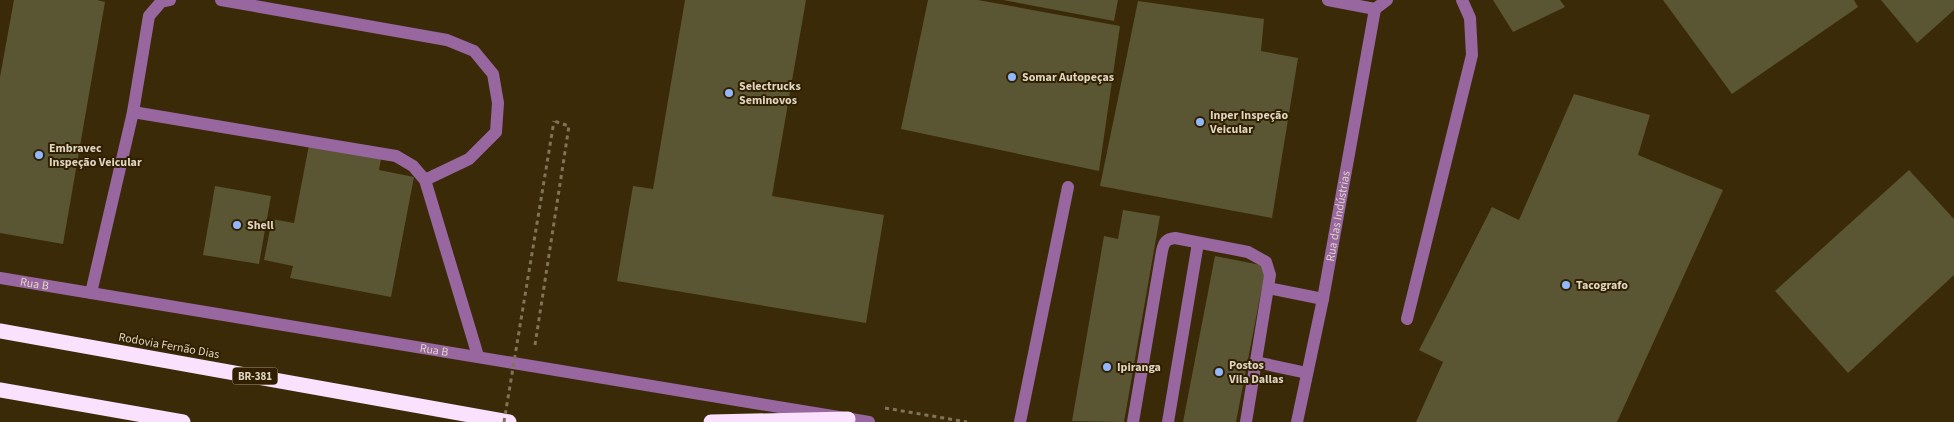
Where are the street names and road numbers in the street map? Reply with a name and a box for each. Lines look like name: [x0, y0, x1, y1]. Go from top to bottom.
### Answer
street label: Rua das Indústrias: [1321, 169, 1354, 263]
street label: Rua B: [19, 273, 50, 294]
street label: Rodovia Fernão Dias: [117, 329, 221, 363]
street label: Rua B: [418, 339, 450, 361]
road number: BR-381: [232, 368, 278, 384]

